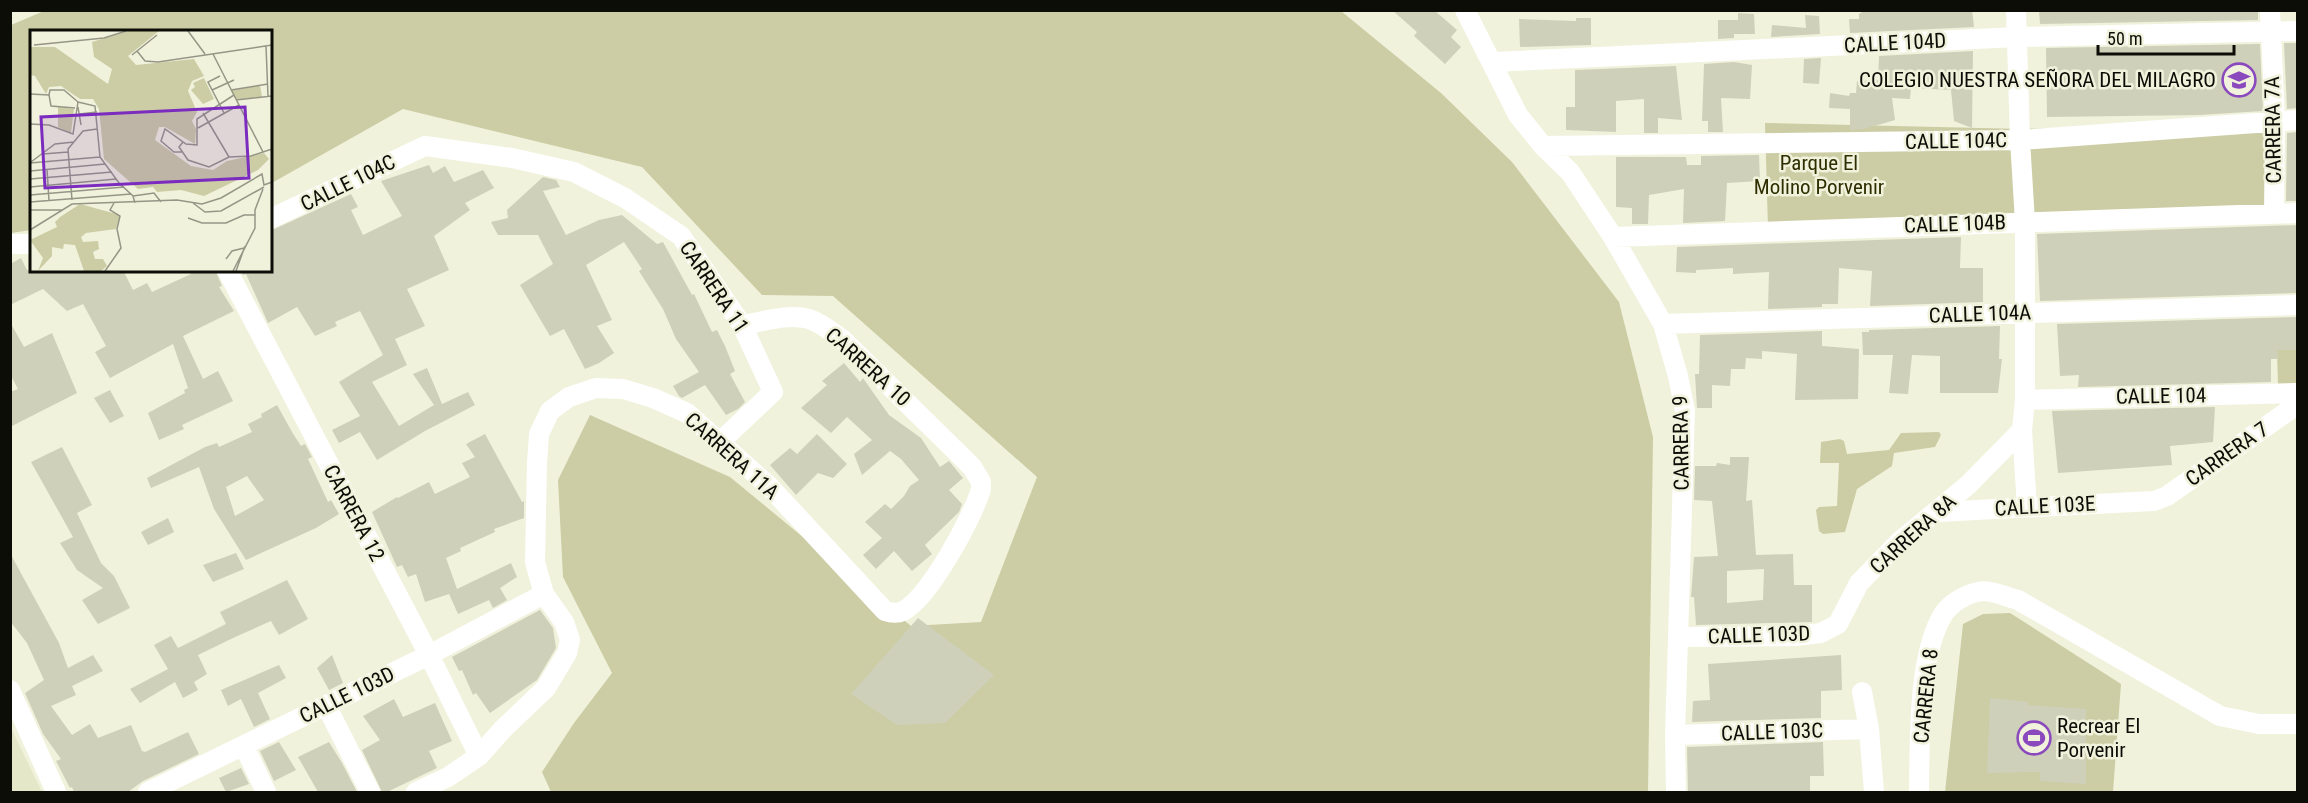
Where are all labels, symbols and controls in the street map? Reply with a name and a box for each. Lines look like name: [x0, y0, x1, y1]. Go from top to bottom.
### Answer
scale bar: [2098, 18, 2234, 56]
street label: CALLE 104D: [1843, 28, 1947, 58]
text: 50 m: [2107, 28, 2142, 49]
inset map: [30, 30, 272, 272]
school or university icon: COLEGIO NUESTRA SEÑORA DEL MILAGRO: [2221, 62, 2257, 98]
place label: COLEGIO NUESTRA SEÑORA DEL MILAGRO: [1859, 68, 2216, 92]
street label: CARRERA 7A: [2260, 76, 2286, 184]
street label: CALLE 104C: [1905, 128, 2007, 154]
street label: CALLE 104C: [297, 150, 399, 216]
park label: Parque El Molino Porvenir: [1754, 151, 1884, 199]
street label: CALLE 104B: [1904, 210, 2006, 238]
street label: CARRERA 11: [675, 237, 753, 337]
street label: CALLE 104A: [1928, 300, 2032, 328]
street label: CARRERA 10: [821, 323, 915, 411]
street label: CALLE 104: [2116, 383, 2206, 409]
street label: CARRERA 9: [1668, 395, 1694, 491]
street label: CARRERA 11A: [680, 408, 784, 504]
street label: CARRERA 7: [2181, 417, 2273, 491]
street label: CARRERA 12: [319, 461, 389, 565]
street label: CARRERA 8A: [1865, 489, 1961, 579]
street label: CALLE 103E: [1994, 491, 2096, 521]
street label: CALLE 103D: [1707, 621, 1811, 649]
street label: CARRERA 8: [1909, 647, 1943, 745]
street label: CALLE 103D: [296, 662, 398, 728]
place label: Recrear El Porvenir: [2057, 714, 2140, 762]
street label: CALLE 103C: [1720, 718, 1824, 746]
sports icon: Recrear El Porvenir: [2016, 720, 2052, 756]

